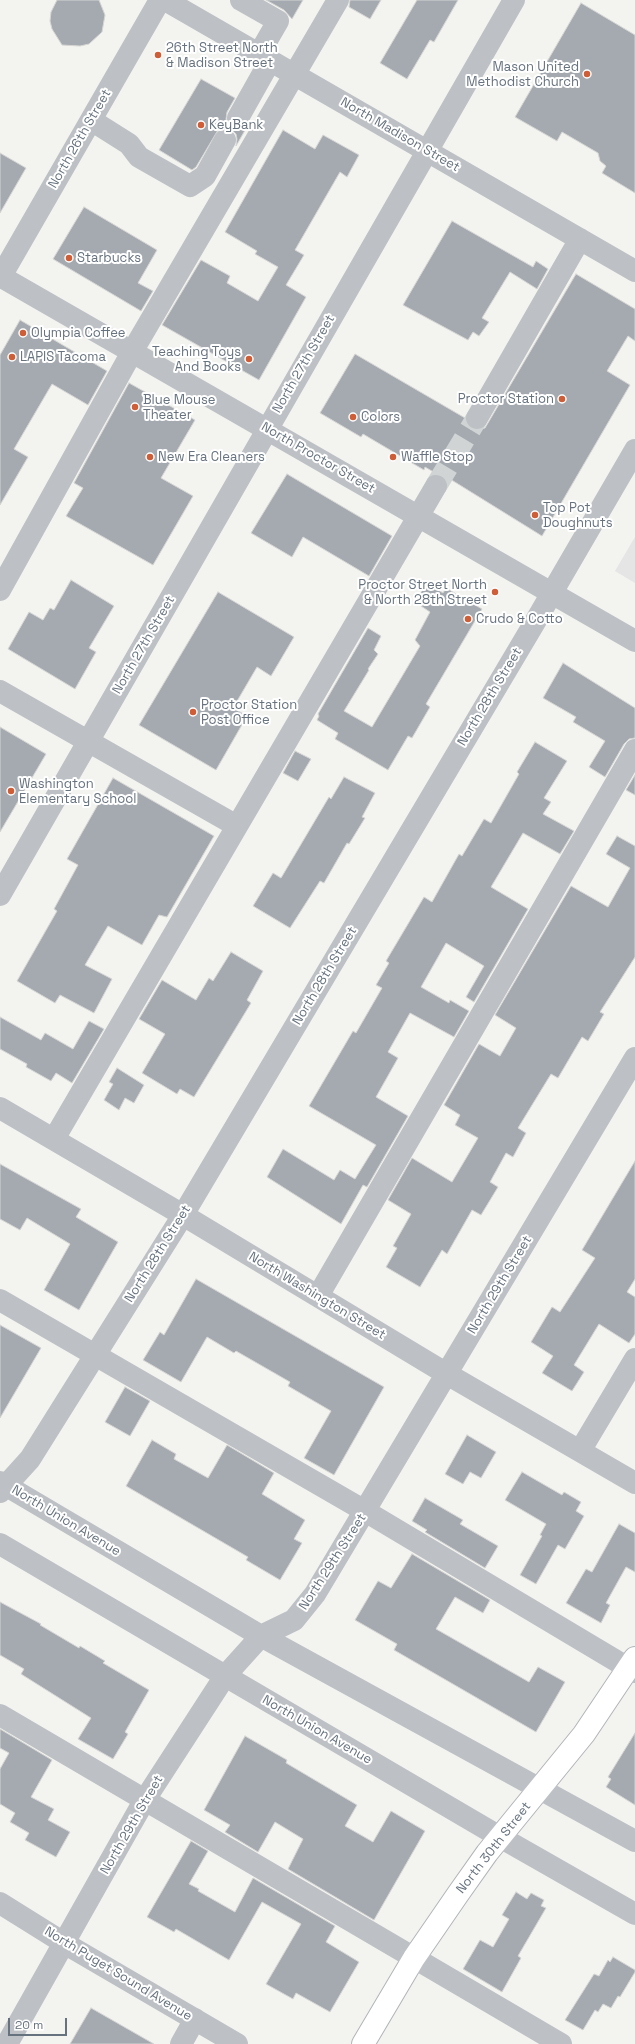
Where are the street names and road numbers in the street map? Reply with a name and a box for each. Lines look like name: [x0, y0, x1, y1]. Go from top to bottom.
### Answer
street label: North 26th Street: [45, 87, 115, 191]
street label: North Madison Street: [338, 95, 462, 175]
street label: North 27th Street: [270, 312, 338, 416]
street label: North Proctor Street: [258, 419, 378, 497]
street label: North 27th Street: [110, 593, 178, 697]
street label: North 28th Street: [455, 645, 525, 749]
street label: North 28th Street: [290, 924, 360, 1028]
street label: North 28th Street: [122, 1202, 194, 1306]
street label: North 29th Street: [465, 1233, 535, 1337]
street label: North Washington Street: [246, 1249, 388, 1343]
street label: North Union Avenue: [9, 1482, 123, 1560]
street label: North 29th Street: [296, 1511, 370, 1613]
street label: North Union Avenue: [259, 1692, 375, 1768]
street label: North 29th Street: [97, 1773, 167, 1877]
street label: North 30th Street: [453, 1799, 535, 1897]
street label: North Puget Sound Avenue: [41, 1924, 195, 2024]

